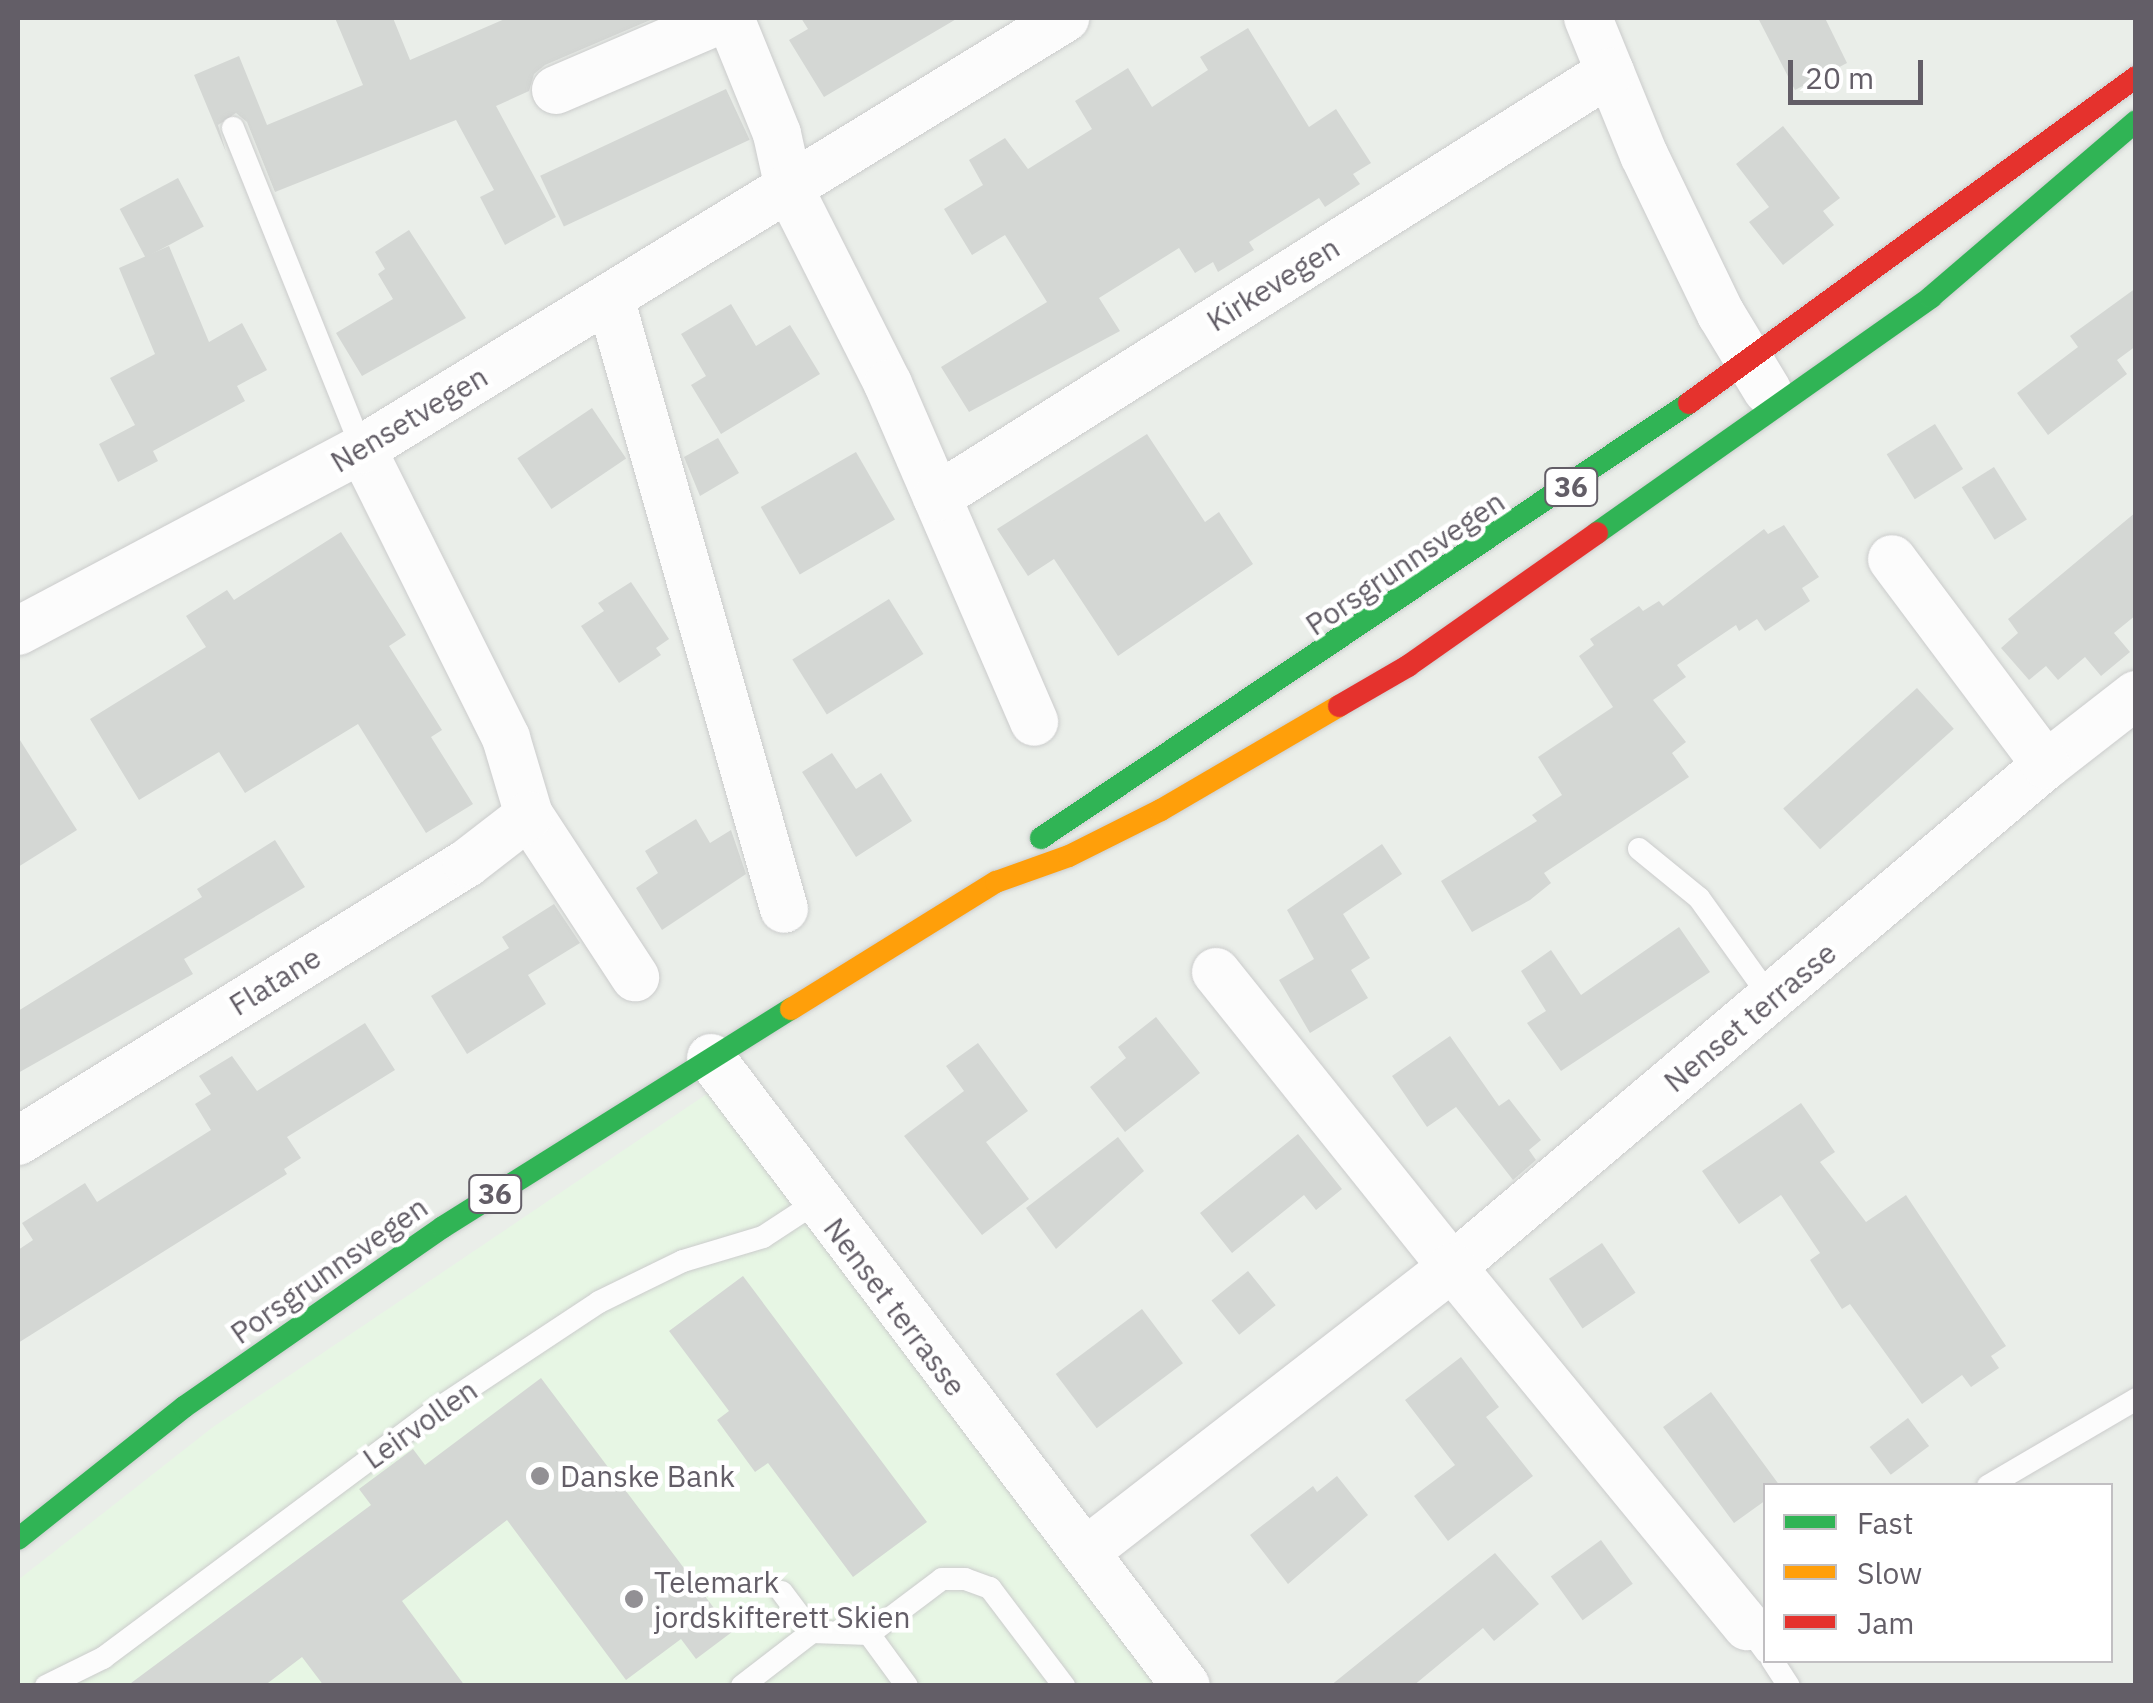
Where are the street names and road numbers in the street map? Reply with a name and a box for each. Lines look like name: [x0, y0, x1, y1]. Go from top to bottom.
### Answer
street label: Kirkevegen: [1200, 229, 1346, 339]
street label: Nensetvegen: [324, 358, 494, 480]
road number: 36: [1544, 464, 1598, 510]
street label: Porsgrunnsvegen: [1299, 483, 1511, 643]
street label: Nenset terrasse: [1657, 935, 1843, 1099]
street label: Flatane: [223, 939, 327, 1023]
road number: 36: [468, 1171, 522, 1217]
street label: Porsgrunnsvegen: [224, 1189, 434, 1351]
street label: Nenset terrasse: [816, 1211, 974, 1403]
street label: Leirvollen: [356, 1372, 484, 1476]

